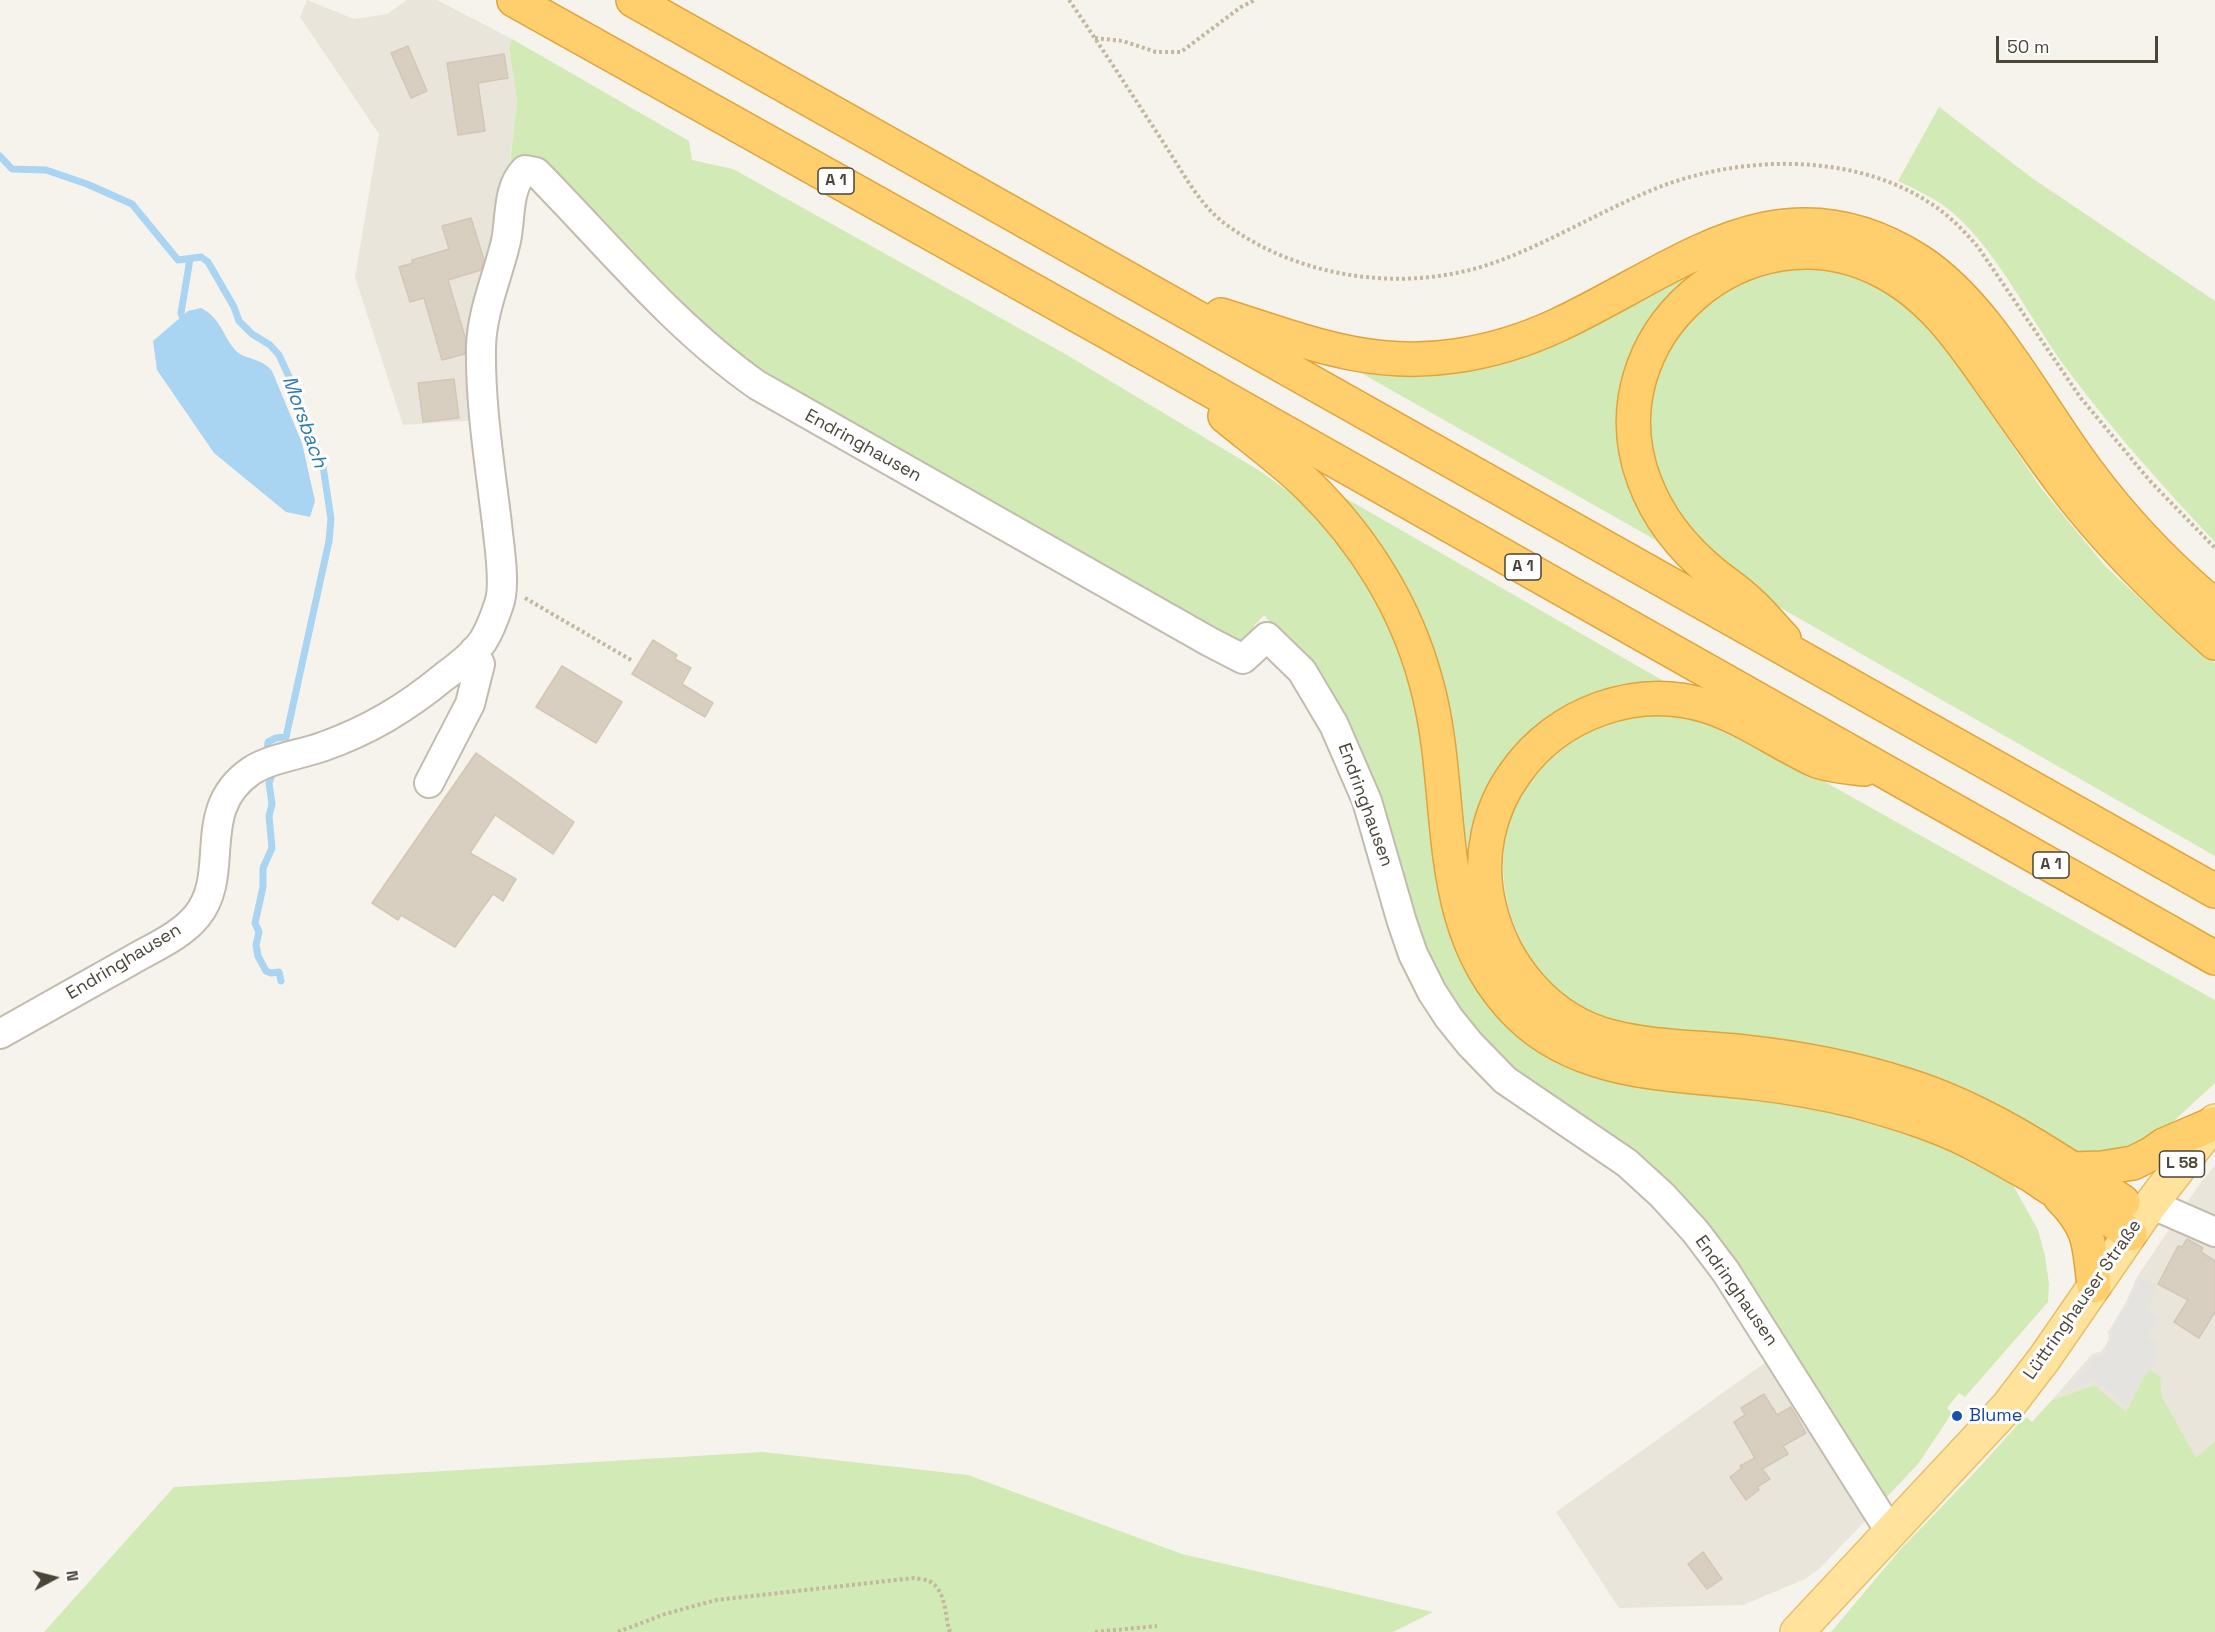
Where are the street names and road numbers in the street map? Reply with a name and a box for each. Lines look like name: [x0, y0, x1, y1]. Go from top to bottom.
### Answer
road number: A 1: [818, 168, 854, 194]
street label: Endringhausen: [801, 405, 925, 487]
road number: A 1: [1505, 554, 1541, 580]
street label: Endringhausen: [1333, 740, 1397, 870]
road number: A 1: [2033, 852, 2069, 878]
street label: Endringhausen: [63, 919, 185, 1005]
road number: L 58: [2160, 1151, 2204, 1177]
street label: Lüttringhauser Straße: [2020, 1216, 2146, 1384]
street label: Endringhausen: [1690, 1232, 1782, 1350]

